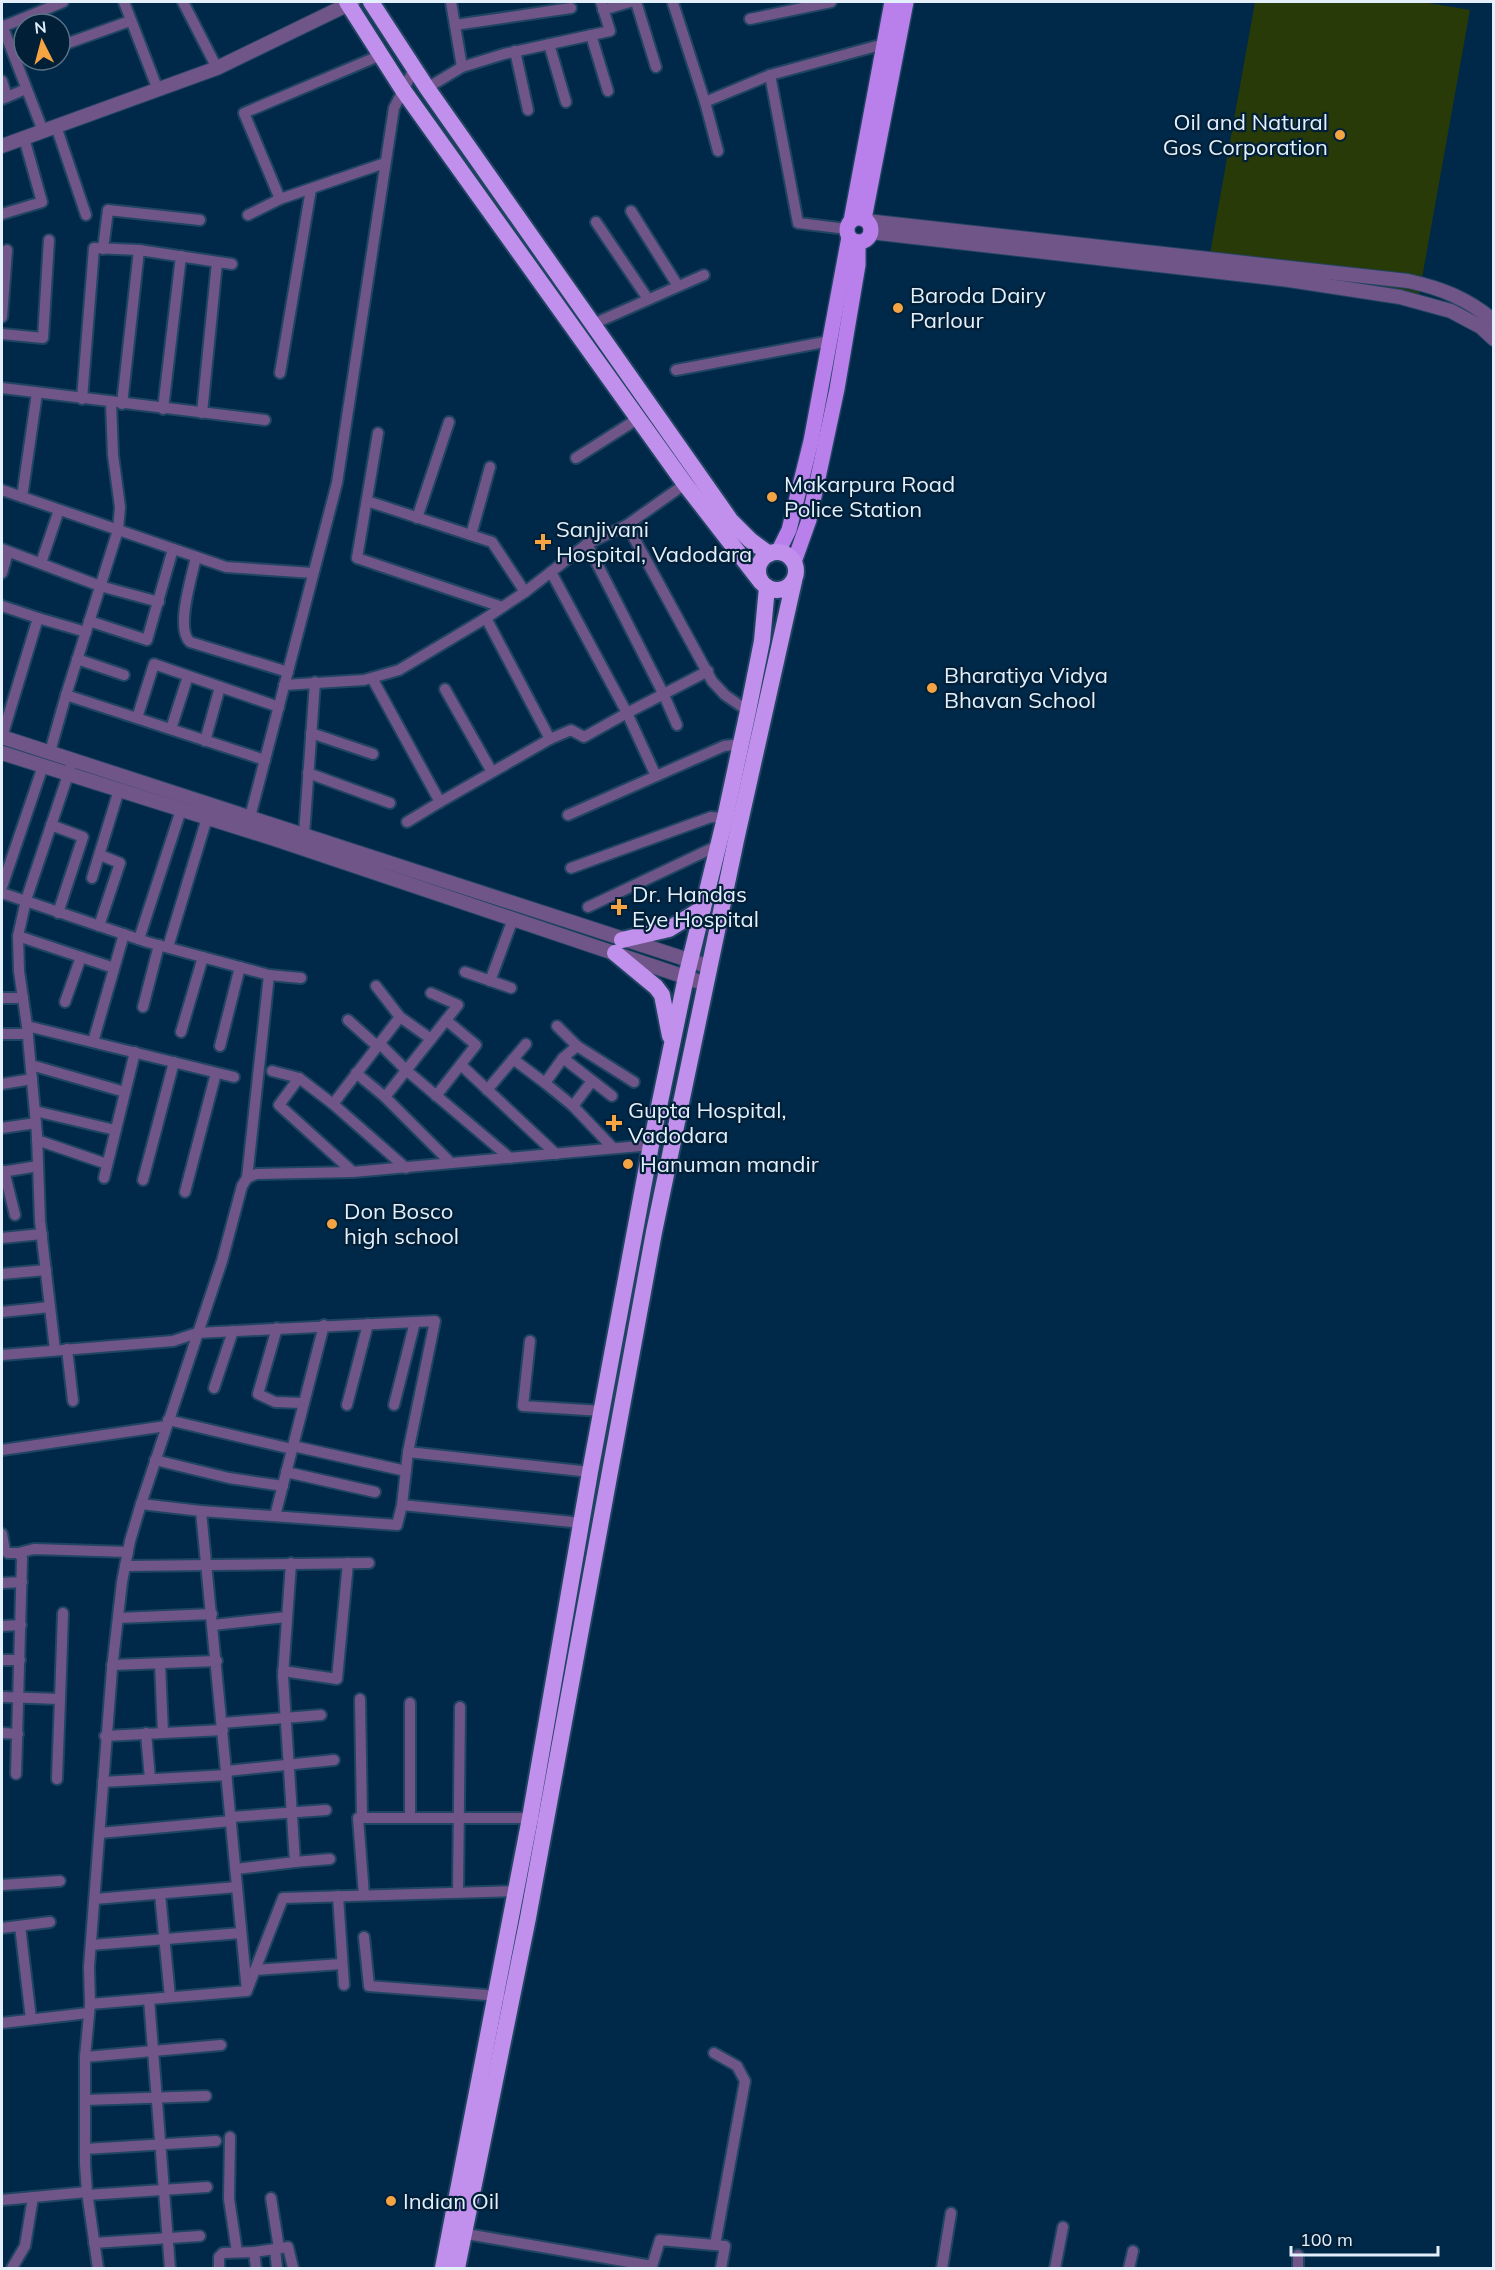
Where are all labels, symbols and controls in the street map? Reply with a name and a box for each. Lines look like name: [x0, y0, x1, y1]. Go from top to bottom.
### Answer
north arrow: [12, 12, 72, 72]
text: N: [33, 17, 47, 38]
place label: Oil and Natural Gos Corporation: [1163, 108, 1328, 161]
marker: Oil and Natural Gos Corporation: [1333, 128, 1347, 142]
place label: Baroda Dairy Parlour: [910, 281, 1046, 334]
marker: Baroda Dairy Parlour: [891, 301, 905, 315]
place label: Makarpura Road Police Station: [784, 470, 955, 523]
marker: Makarpura Road Police Station: [765, 490, 779, 504]
place label: Sanjivani Hospital, Vadodara: [556, 515, 752, 568]
marker: Sanjivani Hospital, Vadodara: [534, 533, 552, 551]
place label: Bharatiya Vidya Bhavan School: [944, 661, 1108, 714]
marker: Bharatiya Vidya Bhavan School: [925, 681, 939, 695]
place label: Dr. Handas Eye Hospital: [632, 880, 759, 933]
marker: Dr. Handas Eye Hospital: [610, 898, 628, 916]
place label: Gupta Hospital, Vadodara: [628, 1096, 786, 1149]
marker: Gupta Hospital, Vadodara: [605, 1114, 623, 1132]
place label: Hanuman mandir: [640, 1150, 819, 1178]
marker: Hanuman mandir: [621, 1157, 635, 1171]
place label: Don Bosco high school: [344, 1197, 459, 1250]
marker: Don Bosco high school: [325, 1217, 339, 1231]
place label: Indian Oil: [403, 2187, 499, 2215]
marker: Indian Oil: [384, 2194, 398, 2208]
scale bar: [1291, 2219, 1438, 2257]
text: 100 m: [1300, 2228, 1353, 2251]

